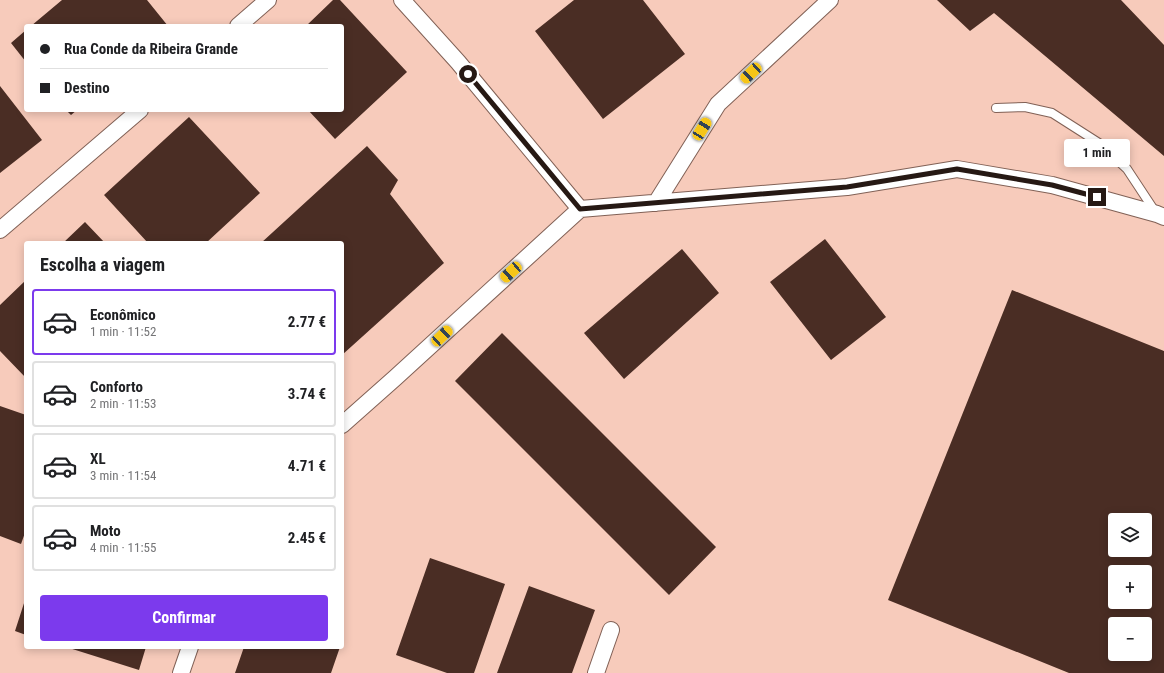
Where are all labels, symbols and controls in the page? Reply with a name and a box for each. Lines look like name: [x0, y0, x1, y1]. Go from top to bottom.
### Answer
text: Rua Conde da Ribeira Grande: [64, 40, 238, 58]
car: [738, 60, 764, 86]
route start: [459, 65, 477, 83]
text: Destino: [64, 79, 110, 97]
car: [691, 116, 713, 142]
callout: 1 min: [1064, 139, 1130, 167]
text: 1 min: [1083, 145, 1111, 160]
route end: [1088, 188, 1106, 206]
text: Escolha a viagem: [40, 254, 165, 275]
car: [498, 260, 524, 284]
icon: car: [42, 304, 78, 340]
text: Econômico: [90, 306, 156, 324]
text: 2.77 €: [288, 313, 326, 331]
car: [429, 323, 455, 349]
text: 1 min · 11:52: [90, 324, 156, 339]
icon: car: [42, 376, 78, 412]
text: Conforto: [90, 378, 143, 396]
text: 3.74 €: [288, 385, 326, 403]
text: 2 min · 11:53: [90, 396, 156, 411]
icon: car: [42, 448, 78, 484]
text: XL: [90, 450, 106, 468]
text: 4.71 €: [288, 457, 326, 475]
text: 3 min · 11:54: [90, 468, 156, 483]
map controls: [1108, 513, 1152, 661]
button: layers: [1108, 513, 1152, 557]
icon: car: [42, 520, 78, 556]
text: Moto: [90, 522, 121, 540]
text: 2.45 €: [288, 529, 326, 547]
text: 4 min · 11:55: [90, 540, 156, 555]
button: +: [1108, 565, 1152, 609]
button: Confirmar: [40, 595, 328, 641]
button: −: [1108, 617, 1152, 661]

